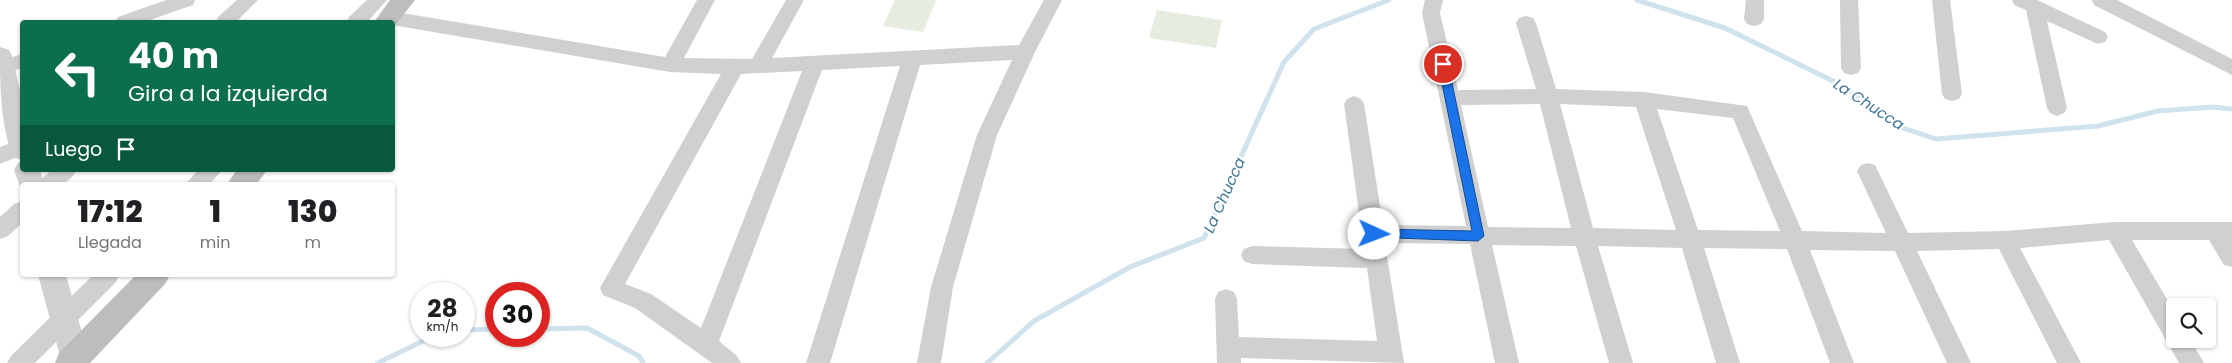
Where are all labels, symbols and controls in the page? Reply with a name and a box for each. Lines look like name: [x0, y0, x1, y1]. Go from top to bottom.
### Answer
text: 40 m: [128, 31, 219, 80]
icon: left: [45, 40, 110, 105]
pin: [1422, 43, 1464, 85]
icon: arrive: [1429, 50, 1457, 78]
water label: La Chucca: [1830, 73, 1908, 135]
text: Gira a la izquierda: [128, 78, 328, 109]
icon: arrive: [112, 135, 140, 163]
text: Luego: [45, 136, 102, 163]
water label: La Chucca: [1198, 154, 1250, 236]
text: 17:12: [77, 190, 142, 233]
text: 1: [209, 190, 221, 233]
text: 130: [288, 190, 338, 233]
position arrow: [1347, 207, 1399, 259]
text: Llegada: [78, 231, 142, 254]
text: min: [200, 231, 231, 254]
text: m: [304, 231, 321, 254]
speed limit sign: 30: [485, 282, 550, 347]
text: 28: [427, 291, 458, 326]
map controls: [2166, 298, 2216, 348]
button: search: [2166, 298, 2216, 348]
text: km/h: [427, 318, 458, 335]

